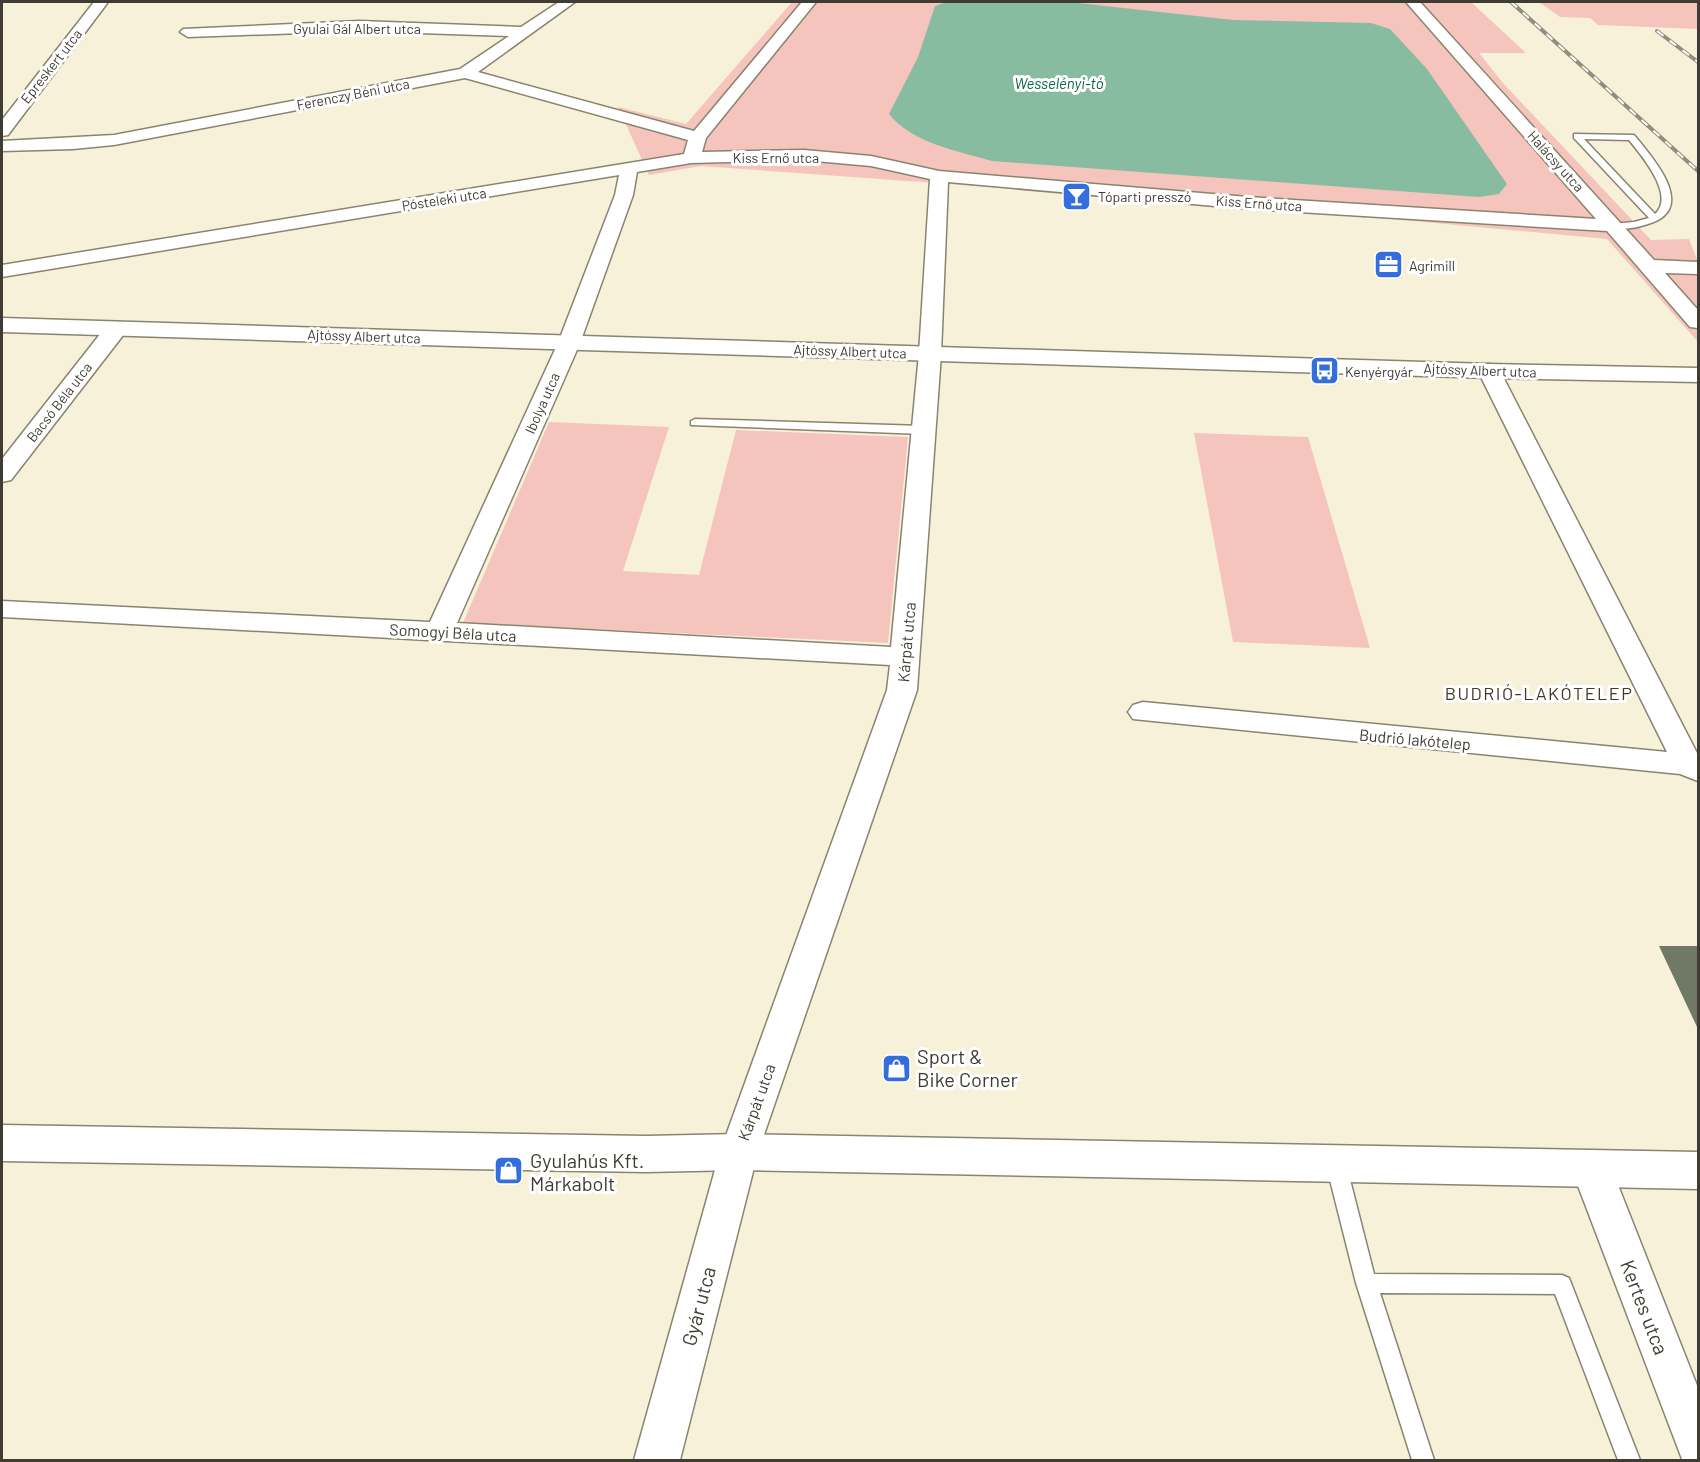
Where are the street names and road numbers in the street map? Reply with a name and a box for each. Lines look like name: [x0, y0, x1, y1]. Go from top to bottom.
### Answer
street label: Gyulai Gál Albert utca: [293, 20, 421, 37]
street label: Epreskert utca: [17, 25, 85, 107]
street label: Ferenczy Béni utca: [295, 75, 411, 113]
street label: Halácsy utca: [1524, 127, 1588, 195]
street label: Kiss Ernő utca: [733, 149, 819, 166]
street label: Pósteleki utca: [400, 184, 488, 214]
street label: Kiss Ernő utca: [1215, 192, 1303, 214]
street label: Ajtóssy Albert utca: [307, 326, 421, 346]
street label: Ajtóssy Albert utca: [793, 341, 907, 361]
street label: Bacsó Béla utca: [23, 359, 95, 445]
street label: Ajtóssy Albert utca: [1423, 360, 1537, 380]
street label: Ibolya utca: [521, 370, 563, 436]
street label: Kárpát utca: [893, 601, 919, 683]
street label: Somogyi Béla utca: [389, 619, 517, 645]
street label: Budrió lakótelep: [1358, 725, 1472, 753]
street label: Kárpát utca: [733, 1061, 779, 1143]
street label: Kertes utca: [1616, 1256, 1674, 1358]
street label: Gyár utca: [676, 1264, 720, 1348]

